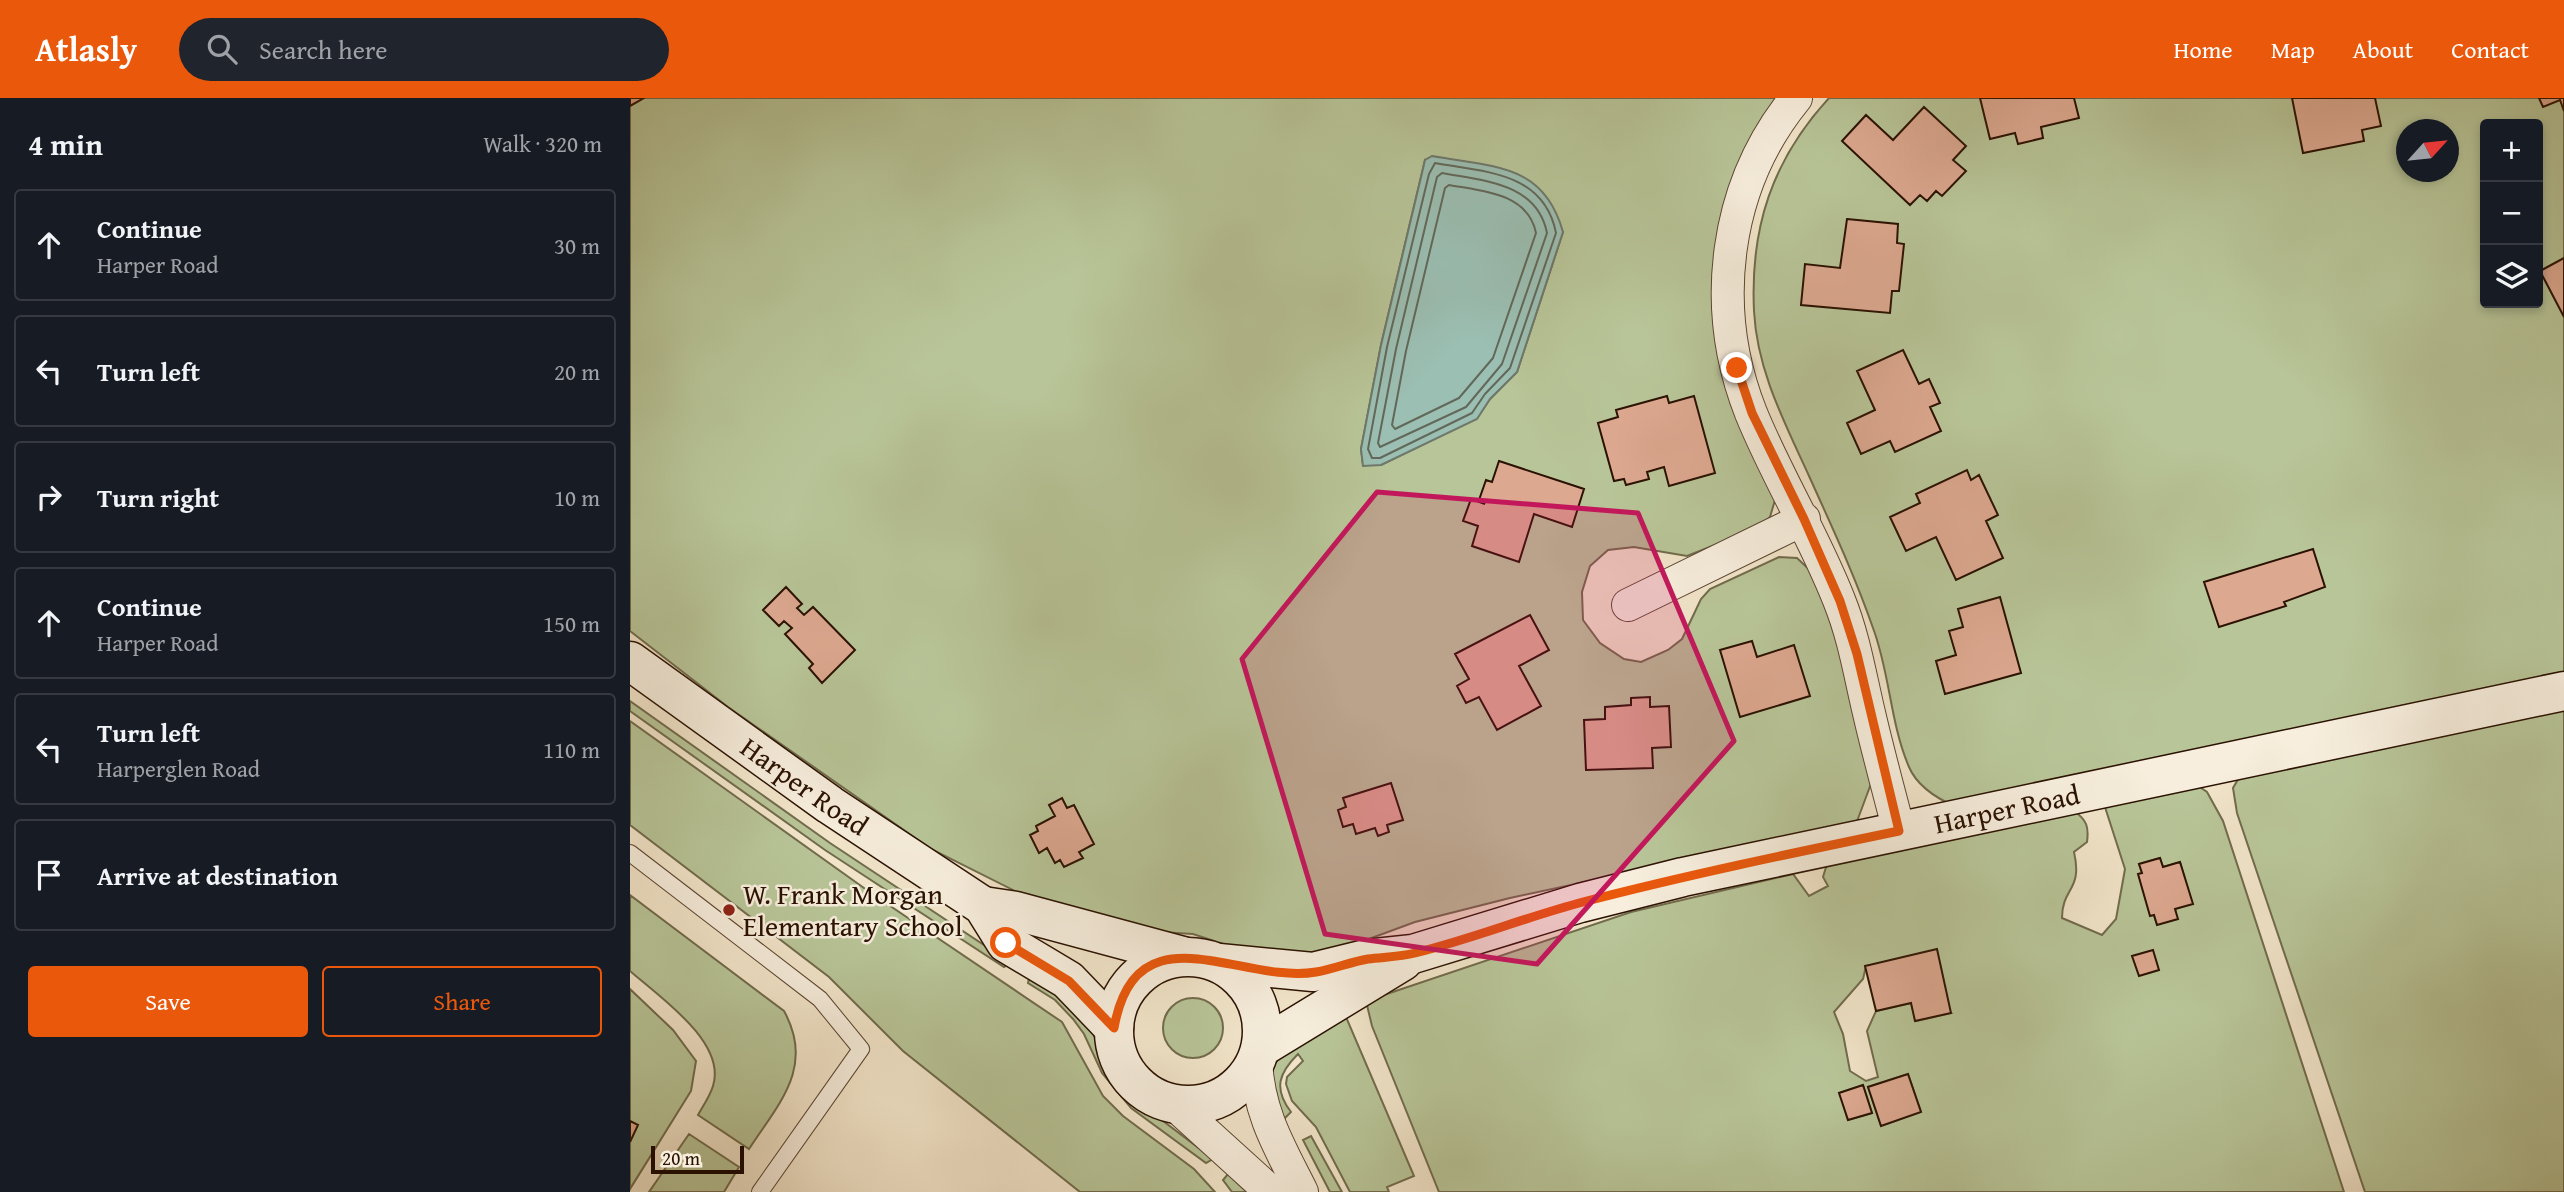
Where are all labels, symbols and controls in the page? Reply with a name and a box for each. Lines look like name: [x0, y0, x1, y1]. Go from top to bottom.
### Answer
search box: [179, 18, 669, 81]
text: Atlasly: [35, 25, 137, 73]
icon: search: [203, 30, 241, 68]
text: Search here: [259, 30, 387, 69]
text: Home: [2174, 32, 2233, 67]
text: Map: [2271, 32, 2315, 67]
text: About: [2353, 32, 2413, 67]
text: Contact: [2451, 32, 2529, 67]
north arrow: [2396, 119, 2459, 182]
map controls: [2480, 119, 2543, 308]
button: +: [2480, 119, 2543, 182]
text: 4 min: [28, 122, 103, 166]
text: Walk · 320 m: [483, 127, 602, 160]
button: −: [2480, 182, 2543, 245]
text: Continue: [97, 209, 202, 248]
icon: ahead: [30, 226, 68, 264]
text: 30 m: [554, 229, 600, 262]
button: layers: [2480, 245, 2543, 308]
text: Harper Road: [97, 248, 218, 281]
icon: left: [30, 352, 68, 390]
text: Turn left: [97, 352, 200, 391]
route end: [1721, 352, 1752, 383]
text: 20 m: [554, 355, 600, 388]
icon: right: [30, 478, 68, 516]
text: Turn right: [97, 478, 219, 517]
text: 10 m: [554, 481, 600, 514]
text: Continue: [97, 587, 202, 626]
icon: ahead: [30, 604, 68, 642]
text: 150 m: [543, 607, 600, 640]
text: Harper Road: [97, 626, 218, 659]
text: Turn left: [97, 713, 200, 752]
street label: Harper Road: [733, 726, 877, 845]
icon: left: [30, 730, 68, 768]
text: 110 m: [543, 733, 600, 766]
text: Harperglen Road: [97, 752, 260, 785]
street label: Harper Road: [1930, 773, 2083, 843]
icon: arrive: [30, 856, 68, 894]
text: Arrive at destination: [97, 856, 338, 895]
place label: W. Frank Morgan Elementary School: [743, 873, 963, 946]
marker: W. Frank Morgan Elementary School: [721, 902, 737, 918]
route start: [990, 927, 1021, 958]
button: Save: [28, 966, 308, 1037]
button: Share: [322, 966, 602, 1037]
scale bar: [651, 1143, 744, 1175]
text: 20 m: [662, 1144, 700, 1172]

